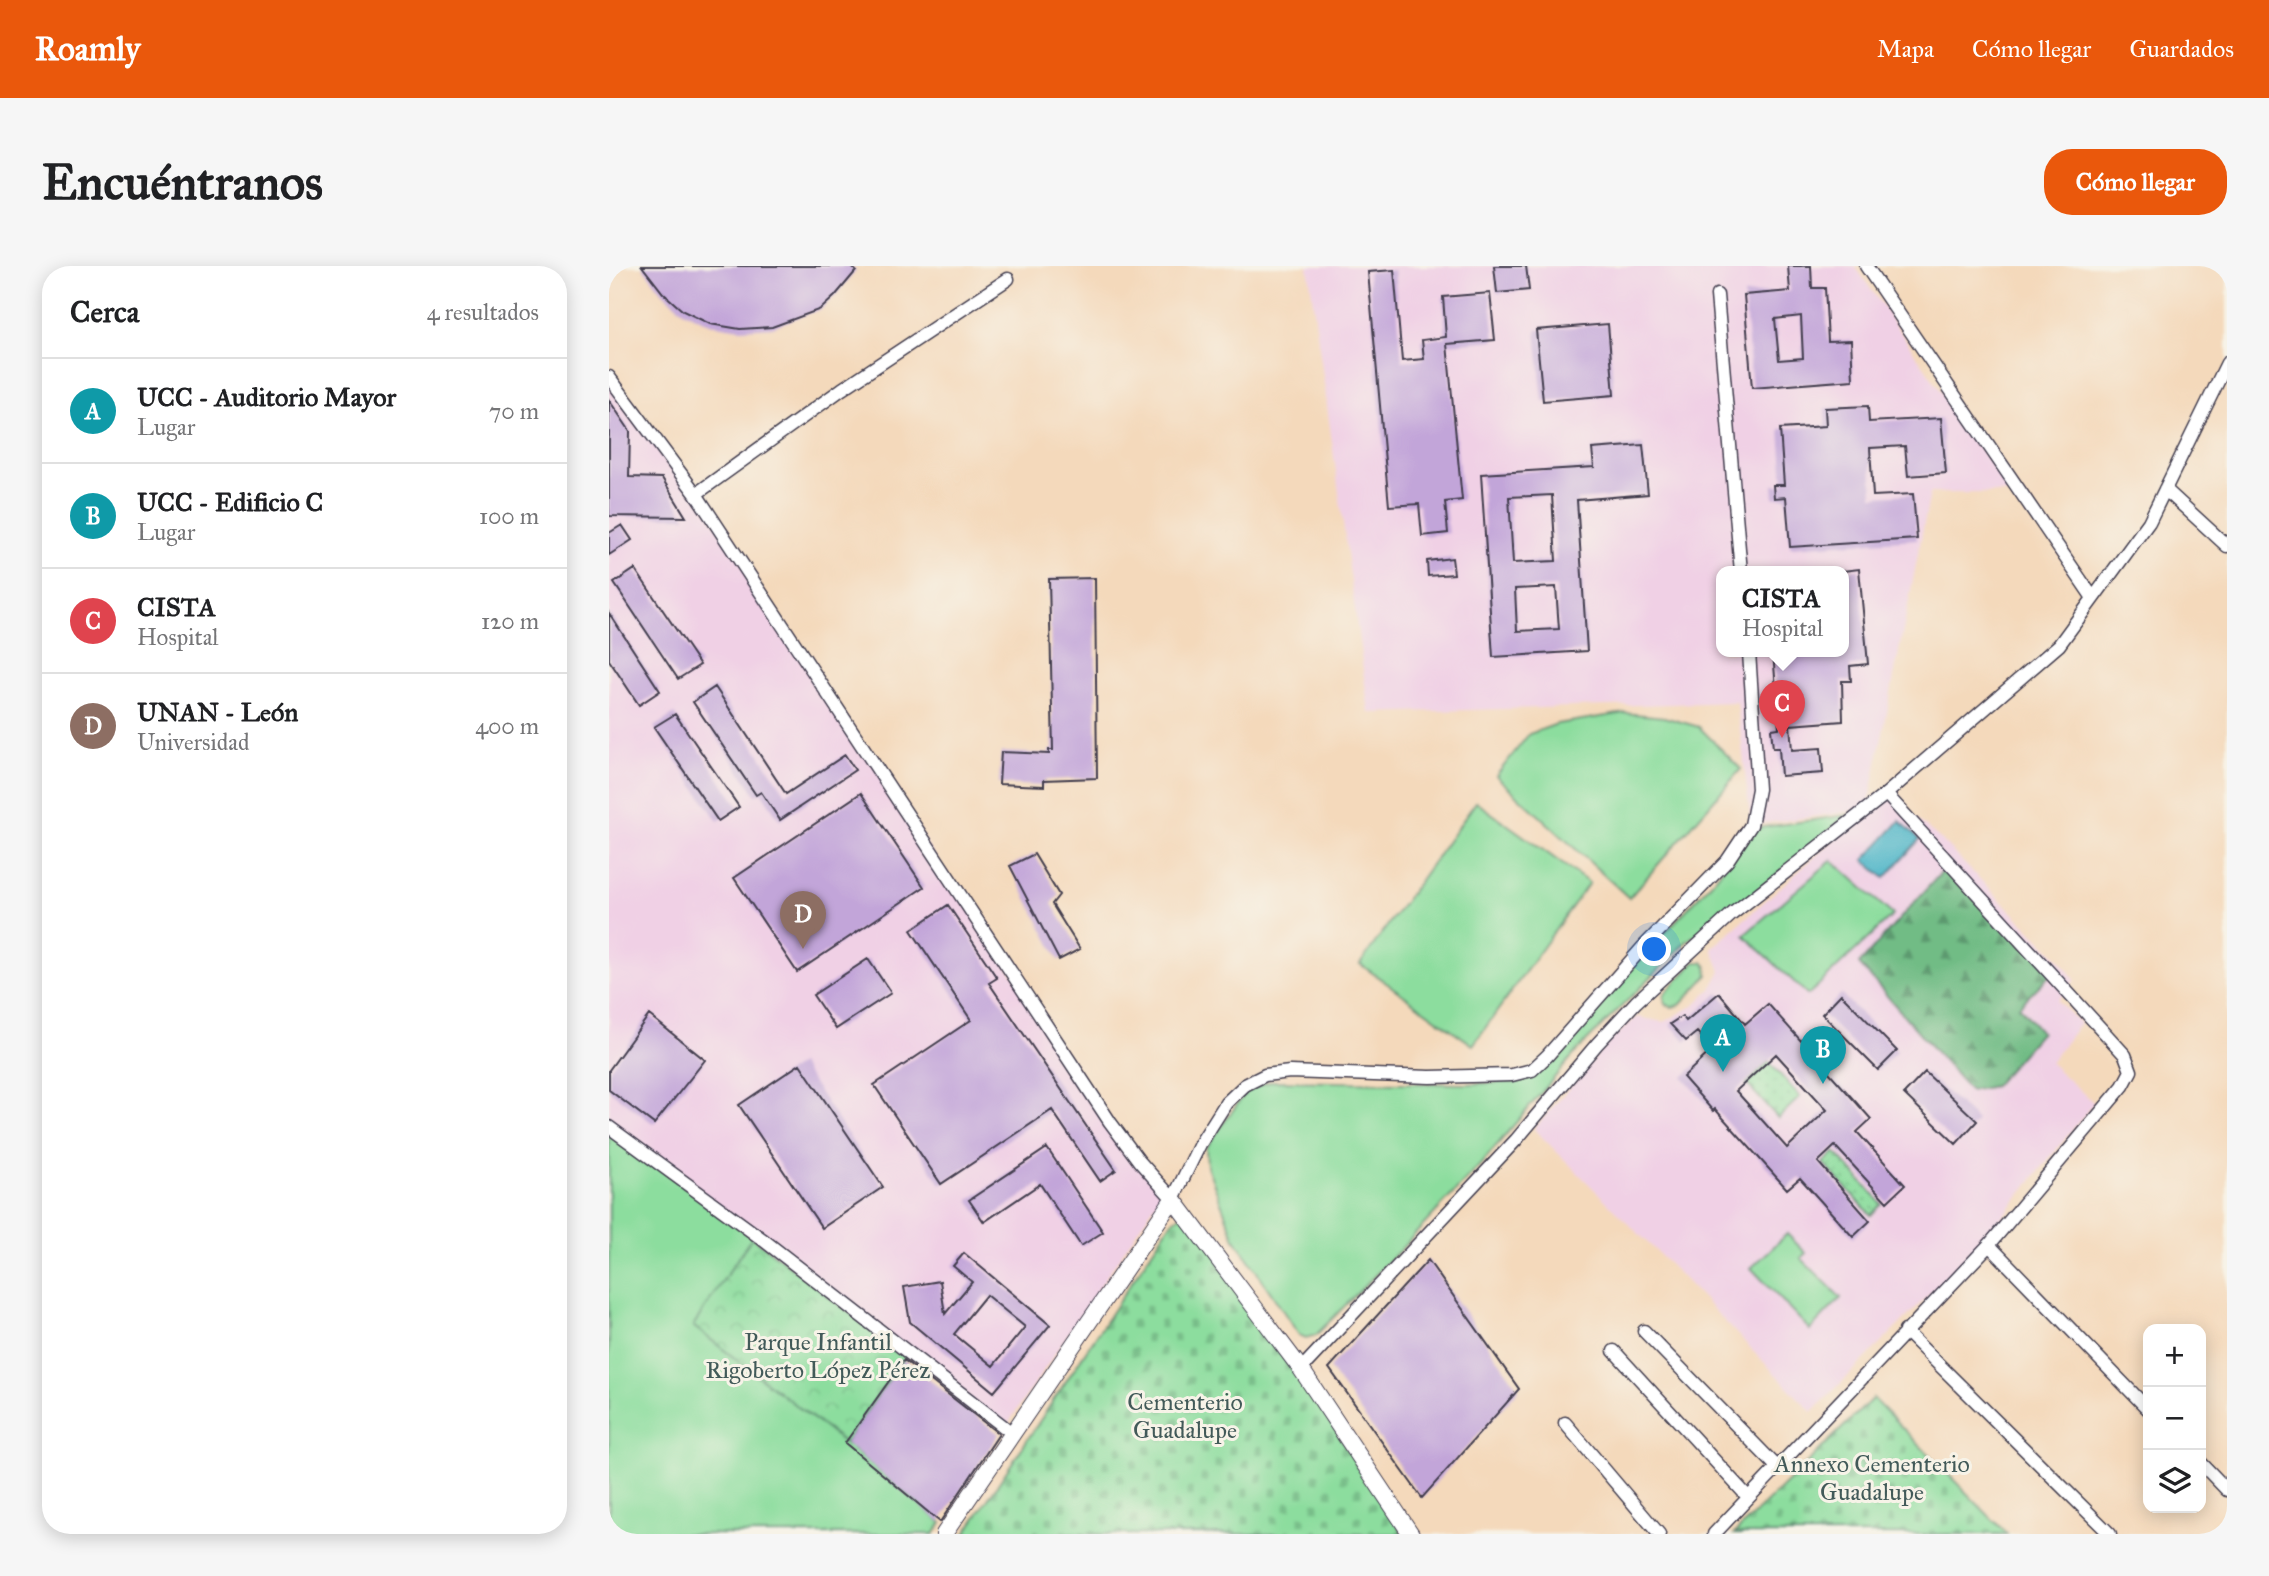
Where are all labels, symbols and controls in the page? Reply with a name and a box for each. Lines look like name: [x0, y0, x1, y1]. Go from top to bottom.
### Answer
text: Roamly: [35, 29, 140, 69]
text: Mapa: [1877, 34, 1934, 64]
text: Cómo llegar: [1972, 34, 2091, 64]
text: Guardados: [2129, 34, 2234, 64]
button: Cómo llegar: [2044, 149, 2227, 215]
text: Encuéntranos: [42, 153, 323, 212]
text: Cerca: [70, 294, 139, 330]
text: 4 resultados: [427, 298, 539, 326]
text: UCC - Auditorio Mayor: [137, 381, 396, 413]
text: A: [85, 397, 101, 425]
text: 70 m: [489, 397, 539, 425]
text: Lugar: [137, 413, 195, 441]
text: UCC - Edificio C: [137, 486, 323, 518]
text: B: [85, 502, 101, 530]
text: 100 m: [479, 502, 539, 530]
text: Lugar: [137, 518, 195, 546]
popup: [1716, 566, 1849, 657]
text: CISTA: [1742, 582, 1820, 614]
text: CISTA: [137, 591, 216, 623]
text: C: [85, 607, 101, 635]
text: 120 m: [481, 607, 539, 635]
text: Hospital: [1742, 614, 1823, 642]
text: Hospital: [137, 623, 219, 651]
pin: C: [1759, 680, 1805, 738]
text: UNAN - León: [137, 696, 298, 728]
text: D: [84, 712, 102, 740]
text: 400 m: [475, 712, 539, 740]
text: Universidad: [137, 728, 250, 756]
pin: D: [780, 891, 826, 949]
your location: [1637, 932, 1671, 966]
pin: A: [1700, 1014, 1746, 1072]
pin: B: [1800, 1026, 1846, 1084]
map controls: [2143, 1324, 2206, 1513]
button: +: [2143, 1324, 2206, 1387]
park label: Parque Infantil Rigoberto López Pérez: [706, 1327, 930, 1385]
park label: Cementerio Guadalupe: [1127, 1387, 1243, 1445]
button: −: [2143, 1387, 2206, 1450]
park label: Annexo Cementerio Guadalupe: [1773, 1449, 1970, 1507]
button: layers: [2143, 1450, 2206, 1513]

